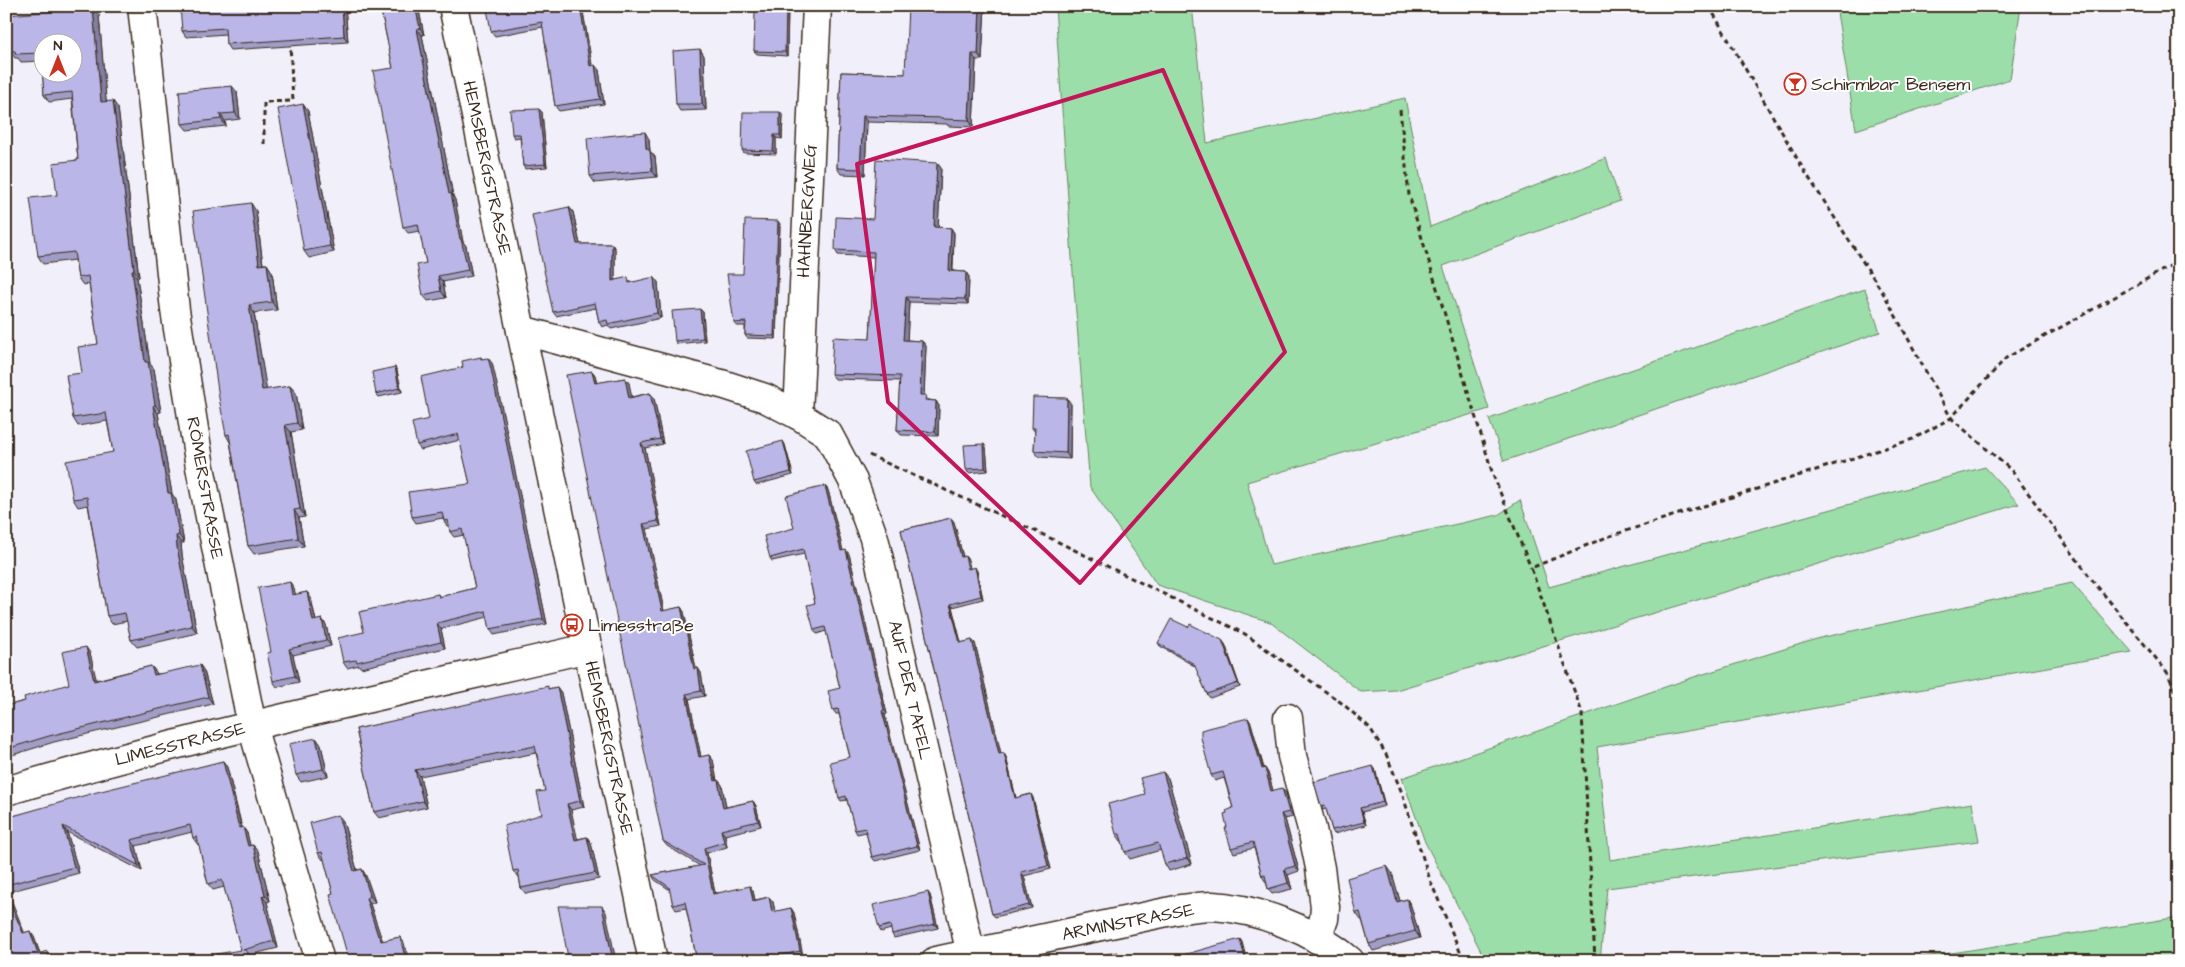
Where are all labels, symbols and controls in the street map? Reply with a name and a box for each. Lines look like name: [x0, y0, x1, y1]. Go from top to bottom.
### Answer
north arrow: [32, 32, 82, 82]
text: N: [54, 36, 63, 56]
bar icon: Schirmbar Bensem: [1783, 72, 1807, 96]
place label: Schirmbar Bensem: [1811, 72, 1970, 97]
street label: HEMSBERGSTRASSE: [456, 78, 518, 258]
street label: HAHNBERGWEG: [791, 143, 823, 278]
street label: RÖMERSTRASSE: [180, 415, 230, 562]
bus stop icon: Limesstraße: [560, 613, 584, 637]
place label: Limesstraße: [588, 613, 694, 638]
street label: AUF DER TAFEL: [882, 618, 938, 763]
street label: HEMSBERGSTRASSE: [578, 658, 640, 838]
street label: LIMESSTRASSE: [112, 716, 248, 772]
street label: ARMINSTRASSE: [1060, 897, 1197, 947]

